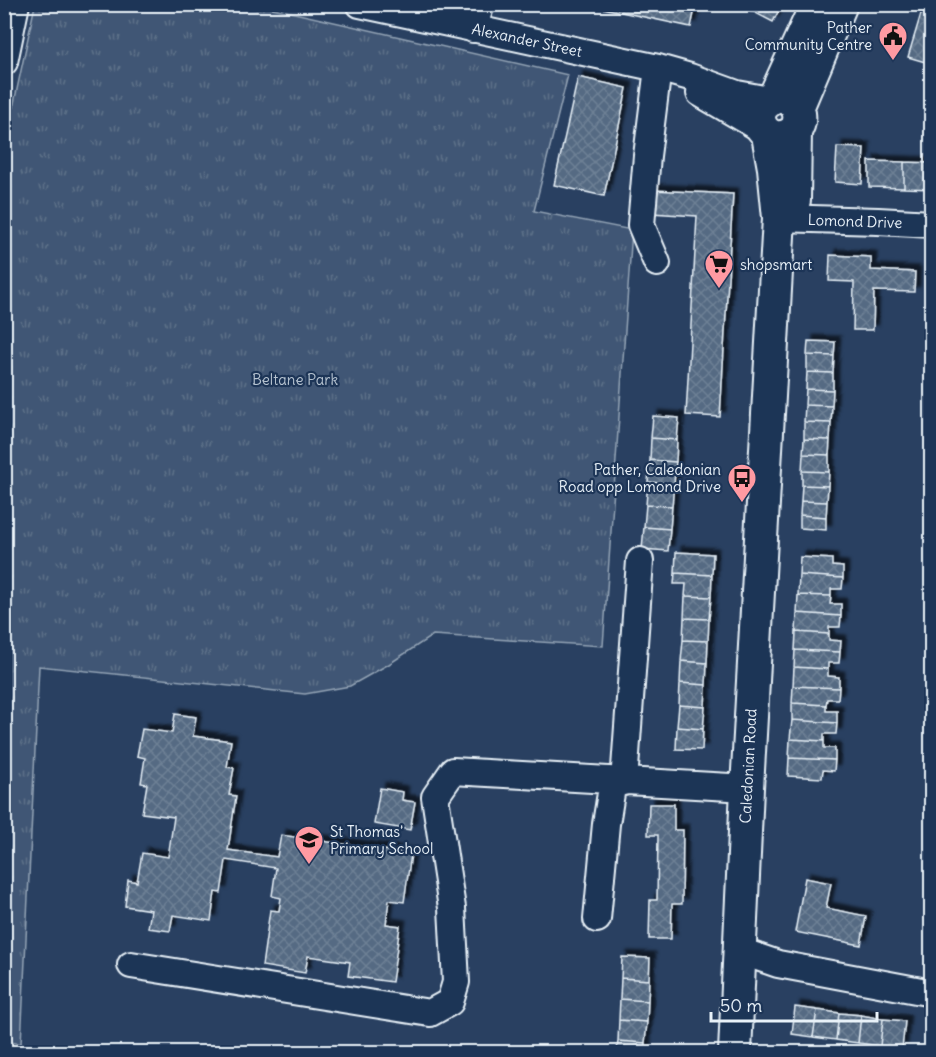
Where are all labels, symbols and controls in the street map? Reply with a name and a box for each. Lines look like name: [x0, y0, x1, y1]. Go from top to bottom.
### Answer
place label: Pather Community Centre: [745, 18, 872, 54]
street label: Alexander Street: [470, 19, 584, 61]
public building icon: Pather Community Centre: [877, 20, 909, 62]
street label: Lomond Drive: [807, 210, 903, 232]
supermarket icon: shopsmart: [703, 248, 735, 290]
place label: shopsmart: [740, 255, 812, 274]
park label: Beltane Park: [252, 370, 338, 389]
place label: Pather, Caledonian Road opp Lomond Drive: [559, 460, 721, 496]
bus stop icon: Pather, Caledonian Road opp Lomond Drive: [726, 462, 758, 504]
street label: Caledonian Road: [736, 708, 761, 824]
place label: St Thomas' Primary School: [330, 822, 433, 858]
school or university icon: St Thomas' Primary School: [293, 824, 325, 866]
scale bar: [711, 985, 878, 1023]
text: 50 m: [720, 994, 762, 1017]

